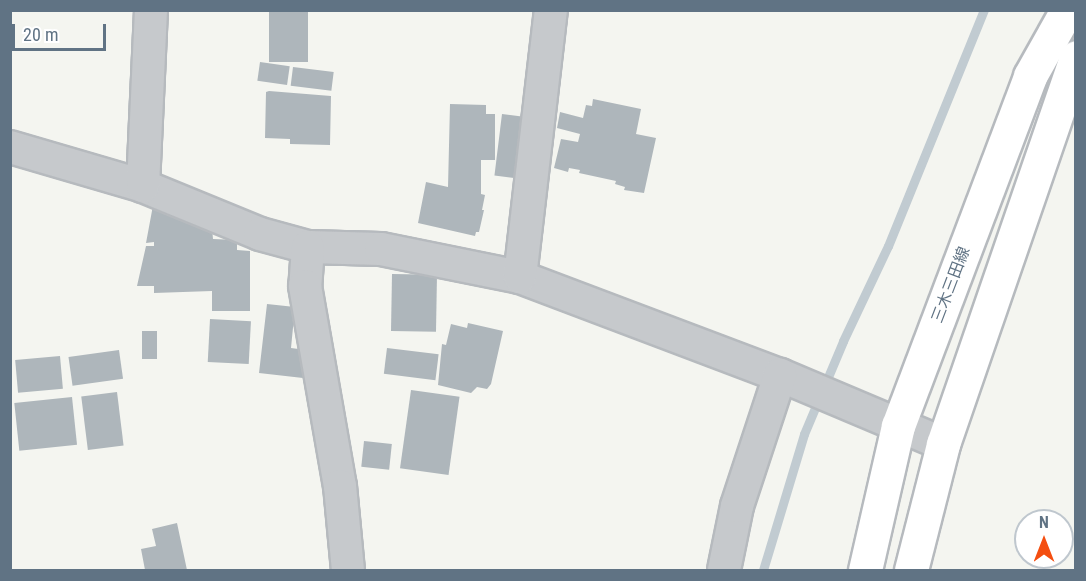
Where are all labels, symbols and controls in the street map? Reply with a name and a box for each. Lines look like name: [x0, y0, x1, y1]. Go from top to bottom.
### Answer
scale bar: [15, 12, 110, 50]
text: 20 m: [23, 24, 58, 45]
street label: 三木三田線: [928, 244, 974, 326]
north arrow: [1014, 509, 1074, 569]
text: N: [1039, 513, 1049, 532]

